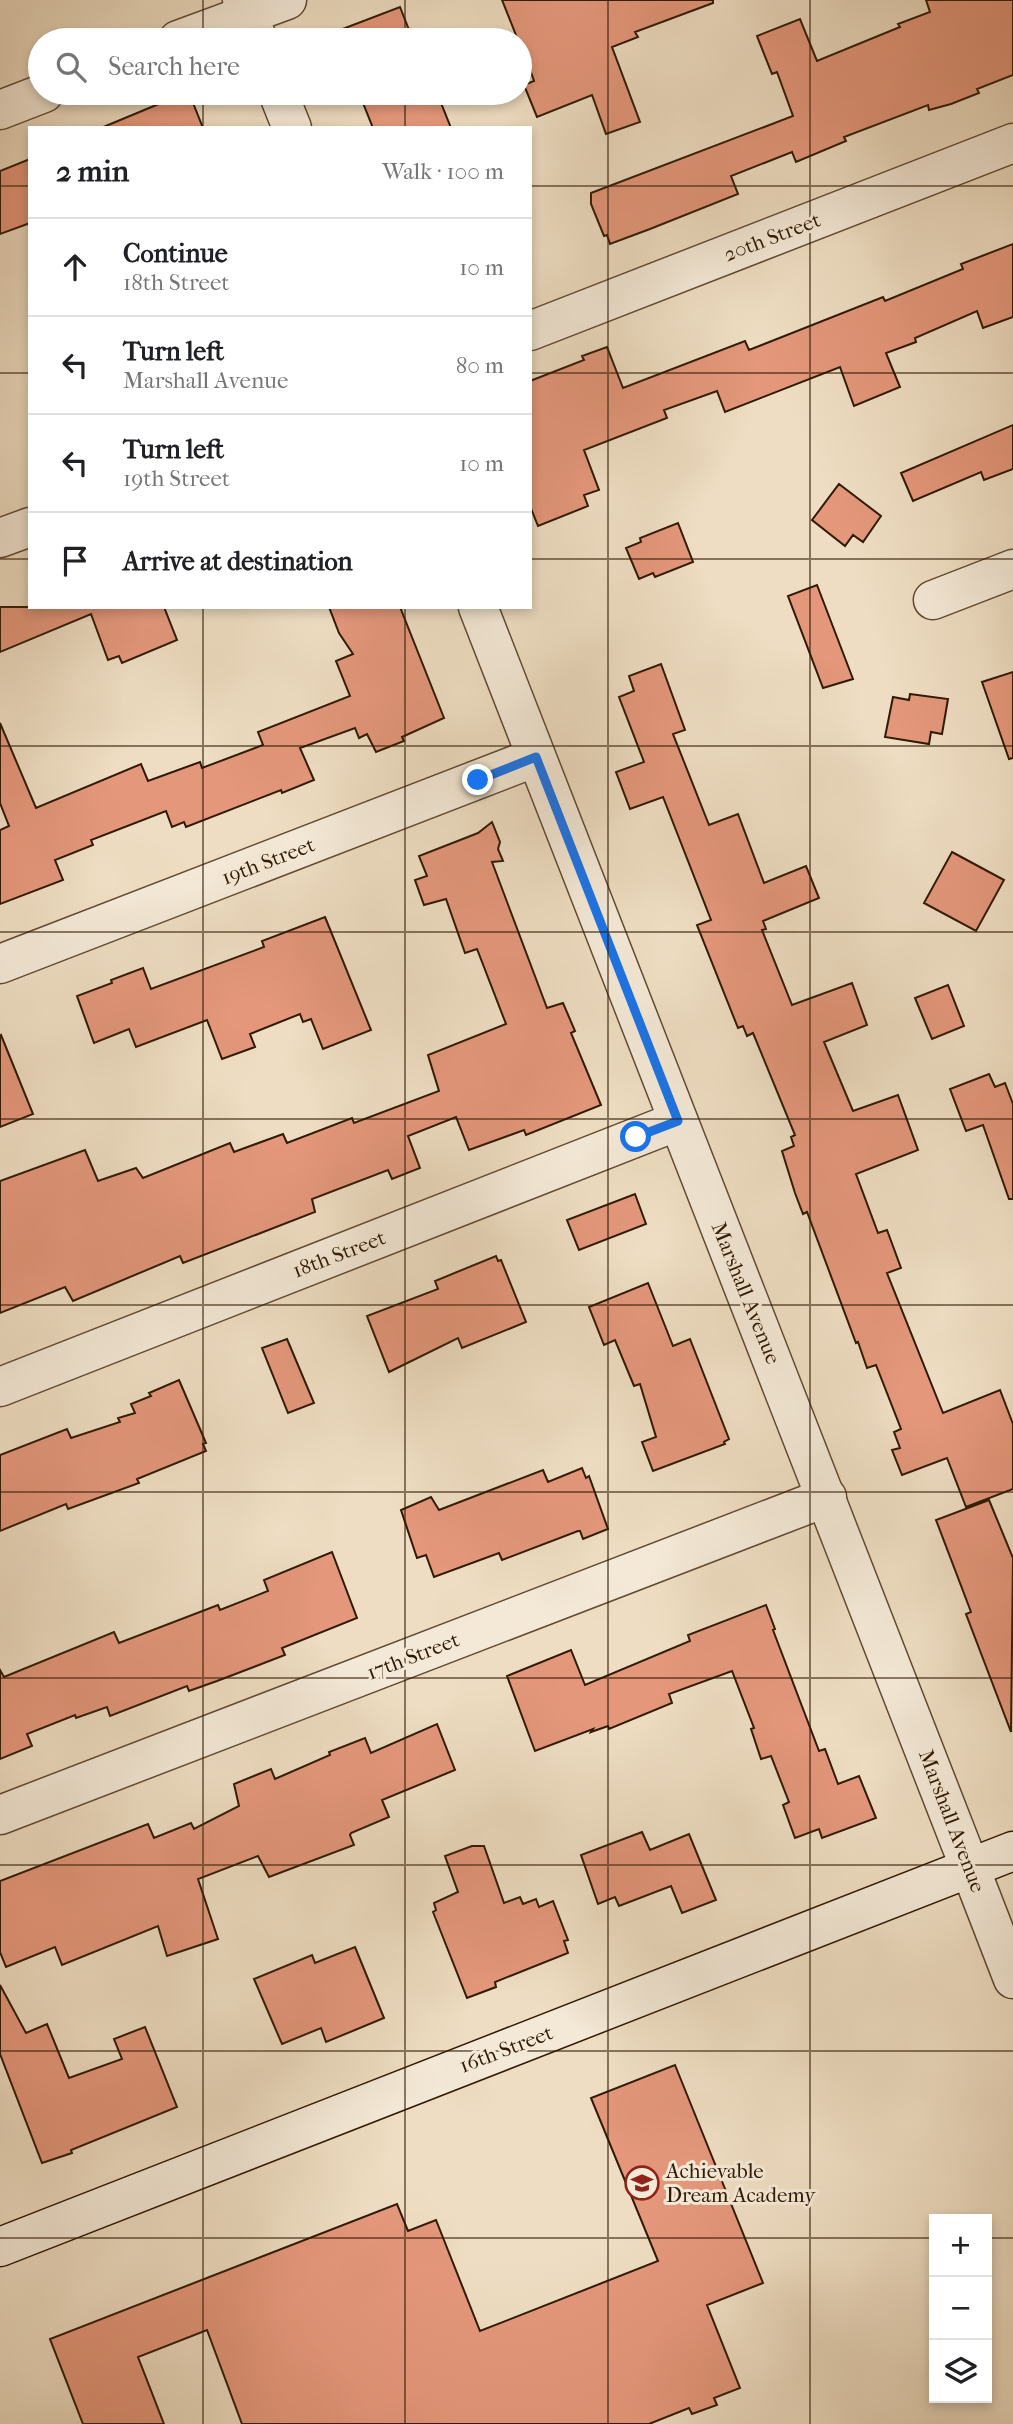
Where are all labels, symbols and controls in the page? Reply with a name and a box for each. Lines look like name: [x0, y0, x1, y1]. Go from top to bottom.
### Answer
search box: [28, 28, 532, 105]
icon: search: [52, 48, 90, 86]
text: Search here: [108, 51, 240, 82]
text: 2 min: [56, 154, 129, 189]
text: Walk · 100 m: [382, 158, 504, 185]
street label: 20th Street: [720, 207, 824, 266]
text: Continue: [123, 238, 228, 269]
icon: ahead: [56, 248, 94, 286]
text: 10 m: [459, 254, 504, 281]
text: 18th Street: [123, 269, 230, 296]
text: Turn left: [123, 336, 224, 367]
icon: left: [56, 346, 94, 384]
text: 80 m: [456, 352, 504, 379]
text: Marshall Avenue: [123, 367, 288, 394]
text: Turn left: [123, 434, 224, 465]
icon: left: [56, 444, 94, 482]
text: 10 m: [459, 450, 504, 477]
text: 19th Street: [123, 465, 230, 492]
icon: arrive: [56, 542, 94, 580]
text: Arrive at destination: [123, 546, 353, 577]
route end: [462, 764, 493, 795]
street label: 19th Street: [218, 832, 318, 890]
route start: [620, 1121, 651, 1152]
street label: Marshall Avenue: [707, 1219, 785, 1367]
street label: 18th Street: [289, 1225, 389, 1283]
street label: 17th Street: [363, 1627, 463, 1685]
street label: Marshall Avenue: [914, 1746, 990, 1896]
street label: 16th Street: [456, 2020, 557, 2078]
place label: Achievable Dream Academy: [665, 2159, 816, 2207]
school or university icon: Achievable Dream Academy: [623, 2164, 661, 2202]
map controls: [929, 2214, 992, 2403]
button: +: [929, 2214, 992, 2277]
button: −: [929, 2277, 992, 2340]
button: layers: [929, 2340, 992, 2403]

